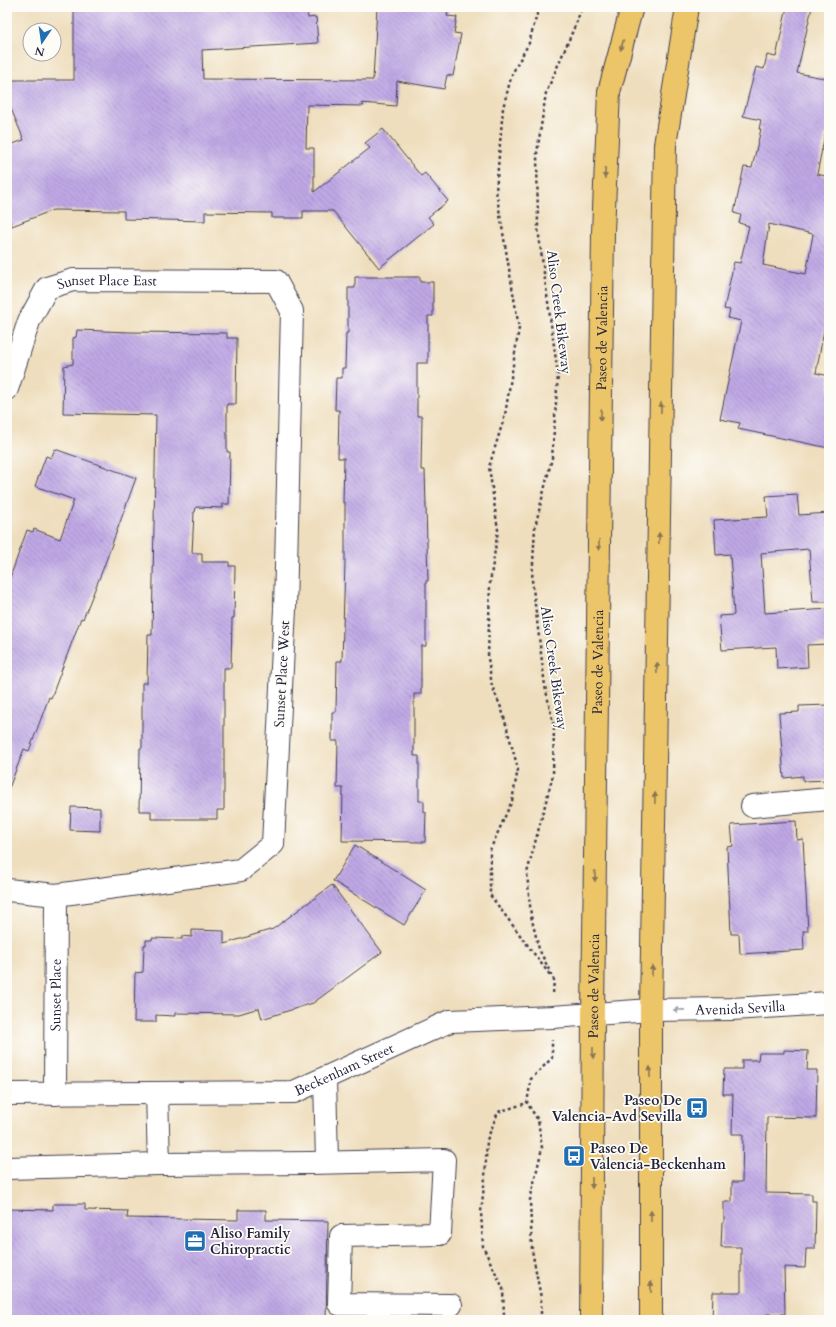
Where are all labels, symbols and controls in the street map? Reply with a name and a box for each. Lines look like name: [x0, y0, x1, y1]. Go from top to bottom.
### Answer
north arrow: [22, 22, 62, 62]
one-way arrow: [618, 38, 624, 51]
text: N: [33, 43, 46, 60]
one-way arrow: [602, 167, 609, 179]
street label: Aliso Creek Bikeway: [542, 249, 576, 376]
street label: Sunset Place East: [55, 270, 157, 294]
street label: Paseo de Valencia: [591, 285, 612, 391]
one-way arrow: [658, 401, 664, 414]
one-way arrow: [598, 409, 604, 422]
one-way arrow: [656, 531, 662, 544]
one-way arrow: [596, 539, 602, 552]
street label: Aliso Creek Bikeway: [536, 605, 572, 732]
street label: Paseo de Valencia: [587, 609, 608, 715]
street label: Sunset Place West: [270, 619, 294, 728]
one-way arrow: [654, 661, 660, 674]
one-way arrow: [652, 791, 658, 804]
one-way arrow: [592, 870, 598, 883]
street label: Paseo de Valencia: [583, 933, 604, 1039]
street label: Sunset Place: [46, 959, 65, 1031]
one-way arrow: [649, 964, 655, 977]
street label: Avenida Sevilla: [695, 996, 786, 1019]
one-way arrow: [672, 1007, 685, 1013]
street label: Beckenham Street: [291, 1038, 397, 1100]
one-way arrow: [590, 1047, 596, 1060]
one-way arrow: [647, 1066, 654, 1078]
place label: Paseo De Valencia-Avd Sevilla: [552, 1091, 682, 1126]
bus stop icon: Paseo De Valencia-Avd Sevilla: [684, 1095, 710, 1121]
place label: Paseo De Valencia-Beckenham: [590, 1139, 726, 1174]
bus stop icon: Paseo De Valencia-Beckenham: [561, 1143, 587, 1169]
one-way arrow: [589, 1177, 595, 1190]
one-way arrow: [648, 1209, 654, 1222]
place label: Aliso Family Chiropractic: [210, 1224, 291, 1259]
office icon: Aliso Family Chiropractic: [182, 1228, 208, 1254]
one-way arrow: [648, 1280, 654, 1293]

